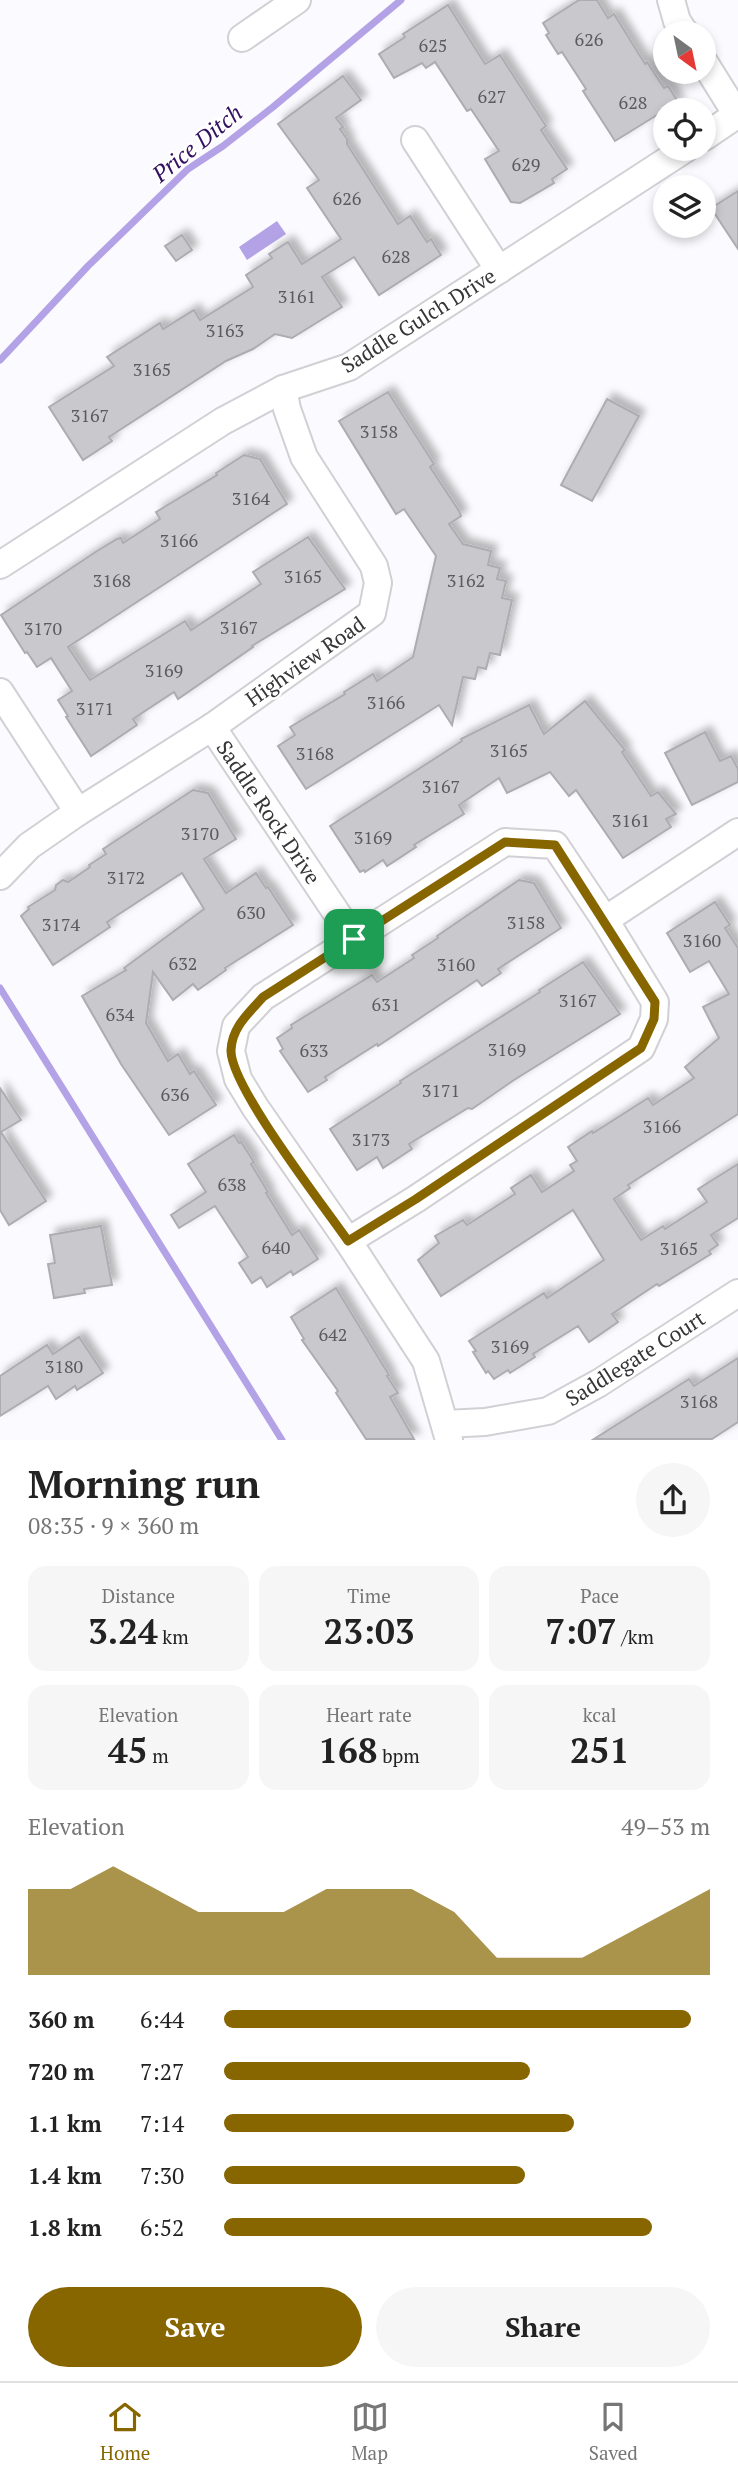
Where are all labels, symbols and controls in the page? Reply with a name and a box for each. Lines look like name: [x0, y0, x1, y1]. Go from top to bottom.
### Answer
north arrow: [653, 21, 716, 84]
map controls: [653, 21, 716, 238]
house number: 626: [575, 27, 604, 51]
house number: 625: [419, 33, 447, 57]
house number: 627: [478, 84, 506, 108]
house number: 628: [619, 90, 647, 114]
water label: Price Ditch: [145, 97, 249, 190]
button: locate: [653, 98, 716, 161]
house number: 629: [512, 152, 540, 176]
button: layers: [653, 175, 716, 238]
house number: 626: [333, 186, 362, 210]
house number: 628: [382, 244, 410, 268]
street label: Saddle Gulch Drive: [335, 261, 501, 379]
house number: 3161: [278, 284, 316, 308]
house number: 3163: [206, 318, 244, 342]
house number: 3165: [133, 357, 171, 381]
house number: 3167: [71, 403, 109, 427]
house number: 3158: [360, 419, 398, 443]
house number: 3164: [232, 486, 271, 510]
house number: 3166: [160, 528, 199, 552]
house number: 3165: [284, 564, 322, 588]
house number: 3168: [93, 568, 131, 592]
house number: 3162: [447, 568, 485, 592]
street label: Highview Road: [240, 609, 371, 713]
house number: 3167: [220, 615, 258, 639]
house number: 3170: [24, 616, 62, 640]
house number: 3169: [145, 658, 183, 682]
house number: 3166: [367, 690, 406, 714]
house number: 3171: [76, 696, 114, 720]
street label: Saddle Rock Drive: [211, 735, 327, 889]
house number: 3165: [490, 738, 528, 762]
house number: 3168: [296, 741, 334, 765]
house number: 3167: [422, 774, 460, 798]
house number: 3161: [612, 808, 650, 832]
house number: 3170: [181, 821, 219, 845]
house number: 3169: [354, 825, 392, 849]
house number: 3172: [107, 865, 145, 889]
house number: 630: [237, 900, 265, 924]
pin: [324, 909, 384, 969]
house number: 3158: [507, 910, 545, 934]
house number: 3174: [42, 912, 81, 936]
icon: arrive: [335, 920, 373, 958]
house number: 3160: [683, 928, 721, 952]
house number: 632: [169, 951, 197, 975]
house number: 3160: [437, 952, 475, 976]
house number: 3167: [559, 988, 597, 1012]
house number: 631: [372, 992, 400, 1016]
house number: 634: [106, 1002, 135, 1026]
house number: 3169: [488, 1037, 526, 1061]
house number: 633: [300, 1038, 328, 1062]
house number: 3171: [422, 1078, 460, 1102]
house number: 636: [161, 1082, 190, 1106]
house number: 3166: [643, 1114, 682, 1138]
house number: 3173: [352, 1127, 390, 1151]
house number: 638: [218, 1172, 246, 1196]
house number: 640: [262, 1235, 290, 1259]
house number: 3165: [660, 1236, 698, 1260]
street label: Saddlegate Court: [560, 1304, 710, 1412]
house number: 642: [319, 1322, 347, 1346]
house number: 3169: [491, 1334, 529, 1358]
house number: 3180: [45, 1354, 83, 1378]
house number: 3168: [680, 1389, 718, 1413]
text: Morning run: [28, 1459, 260, 1509]
button: share: [636, 1463, 710, 1537]
text: 08:35 · 9 × 360 m: [28, 1510, 199, 1541]
text: Distance: [102, 1583, 175, 1608]
text: Time: [347, 1583, 391, 1608]
text: Pace: [580, 1583, 619, 1608]
text: 3.24: [88, 1608, 158, 1654]
text: 23:03: [323, 1608, 415, 1654]
text: 7:07: [545, 1608, 617, 1654]
text: km: [158, 1624, 189, 1649]
text: /km: [617, 1624, 654, 1649]
text: Elevation: [98, 1702, 178, 1727]
text: Heart rate: [326, 1702, 412, 1727]
text: kcal: [583, 1702, 617, 1727]
text: 45: [108, 1727, 148, 1773]
text: 168: [318, 1727, 378, 1773]
text: 251: [570, 1727, 629, 1773]
text: m: [148, 1743, 169, 1768]
text: bpm: [378, 1743, 420, 1768]
text: Elevation: [28, 1811, 125, 1842]
text: 49–53 m: [621, 1811, 710, 1842]
text: 360 m: [28, 2004, 94, 2035]
text: 6:44: [140, 2004, 184, 2035]
text: 720 m: [28, 2056, 94, 2087]
text: 7:27: [140, 2056, 184, 2087]
text: 1.1 km: [28, 2108, 102, 2139]
text: 7:14: [140, 2108, 184, 2139]
text: 1.4 km: [28, 2160, 102, 2191]
text: 7:30: [140, 2160, 184, 2191]
text: 1.8 km: [28, 2212, 102, 2243]
text: 6:52: [140, 2212, 184, 2243]
button: Save: [28, 2287, 362, 2367]
button: Share: [376, 2287, 710, 2367]
tab: Home: [100, 2398, 150, 2465]
tab: Map: [351, 2398, 389, 2465]
tab: Saved: [589, 2398, 638, 2465]

